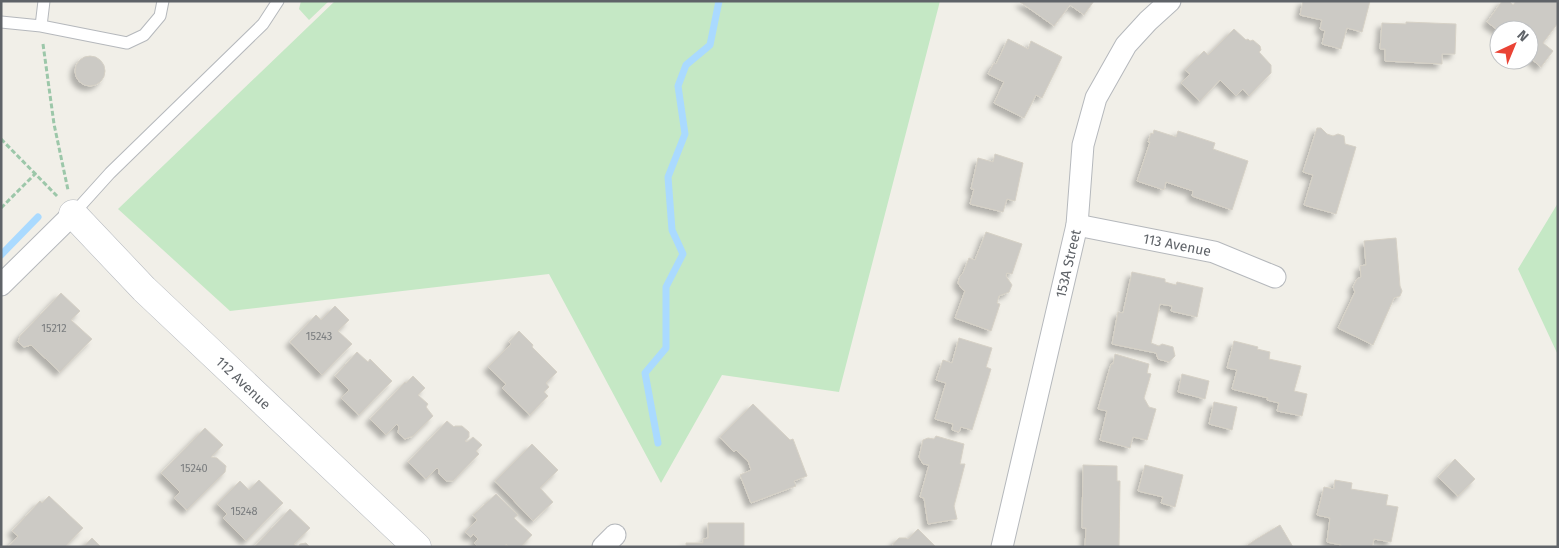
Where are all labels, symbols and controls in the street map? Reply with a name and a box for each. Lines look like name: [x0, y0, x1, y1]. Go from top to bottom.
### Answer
north arrow: [1489, 20, 1539, 70]
text: N: [1513, 27, 1532, 45]
street label: 153A Street: [1052, 227, 1084, 299]
street label: 113 Avenue: [1141, 230, 1213, 260]
house number: 15212: [41, 322, 67, 335]
house number: 15243: [306, 330, 332, 343]
street label: 112 Avenue: [212, 353, 274, 413]
house number: 15240: [180, 462, 208, 475]
house number: 15248: [230, 505, 258, 518]

